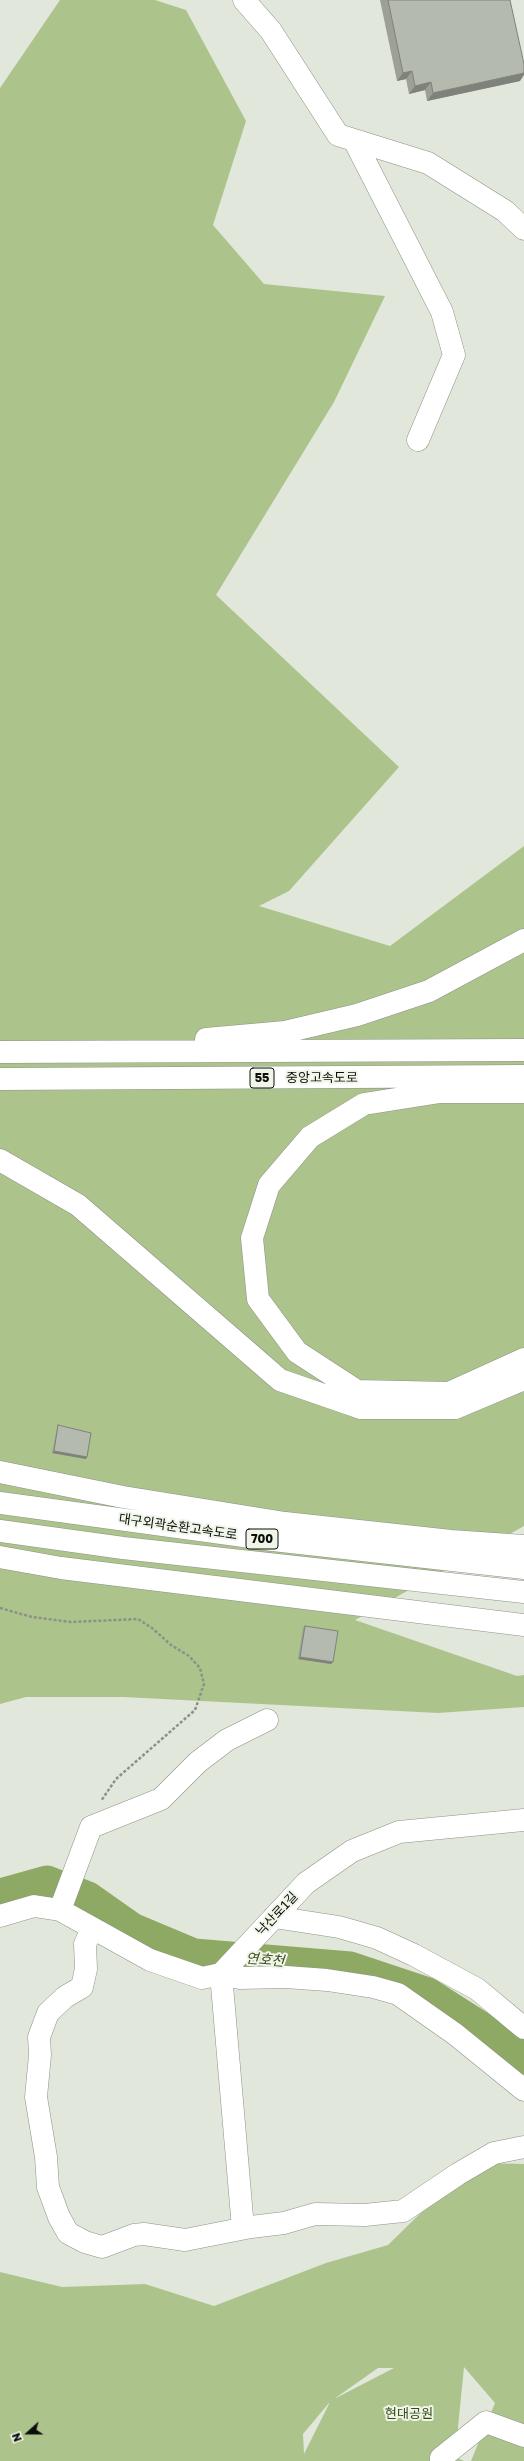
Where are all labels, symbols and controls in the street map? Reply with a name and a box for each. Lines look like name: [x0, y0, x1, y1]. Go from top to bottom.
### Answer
road number: 55: [250, 1068, 274, 1088]
street label: 중앙고속도로: [286, 1070, 358, 1086]
street label: 대구외곽순환고속도로: [118, 1511, 238, 1543]
road number: 700: [246, 1529, 278, 1549]
street label: 낙산로1길: [253, 1889, 301, 1939]
water label: 연호천: [245, 1950, 285, 1970]
park label: 현대공원: [385, 2406, 433, 2422]
north arrow: [8, 2413, 48, 2453]
text: N: [9, 2431, 24, 2444]

